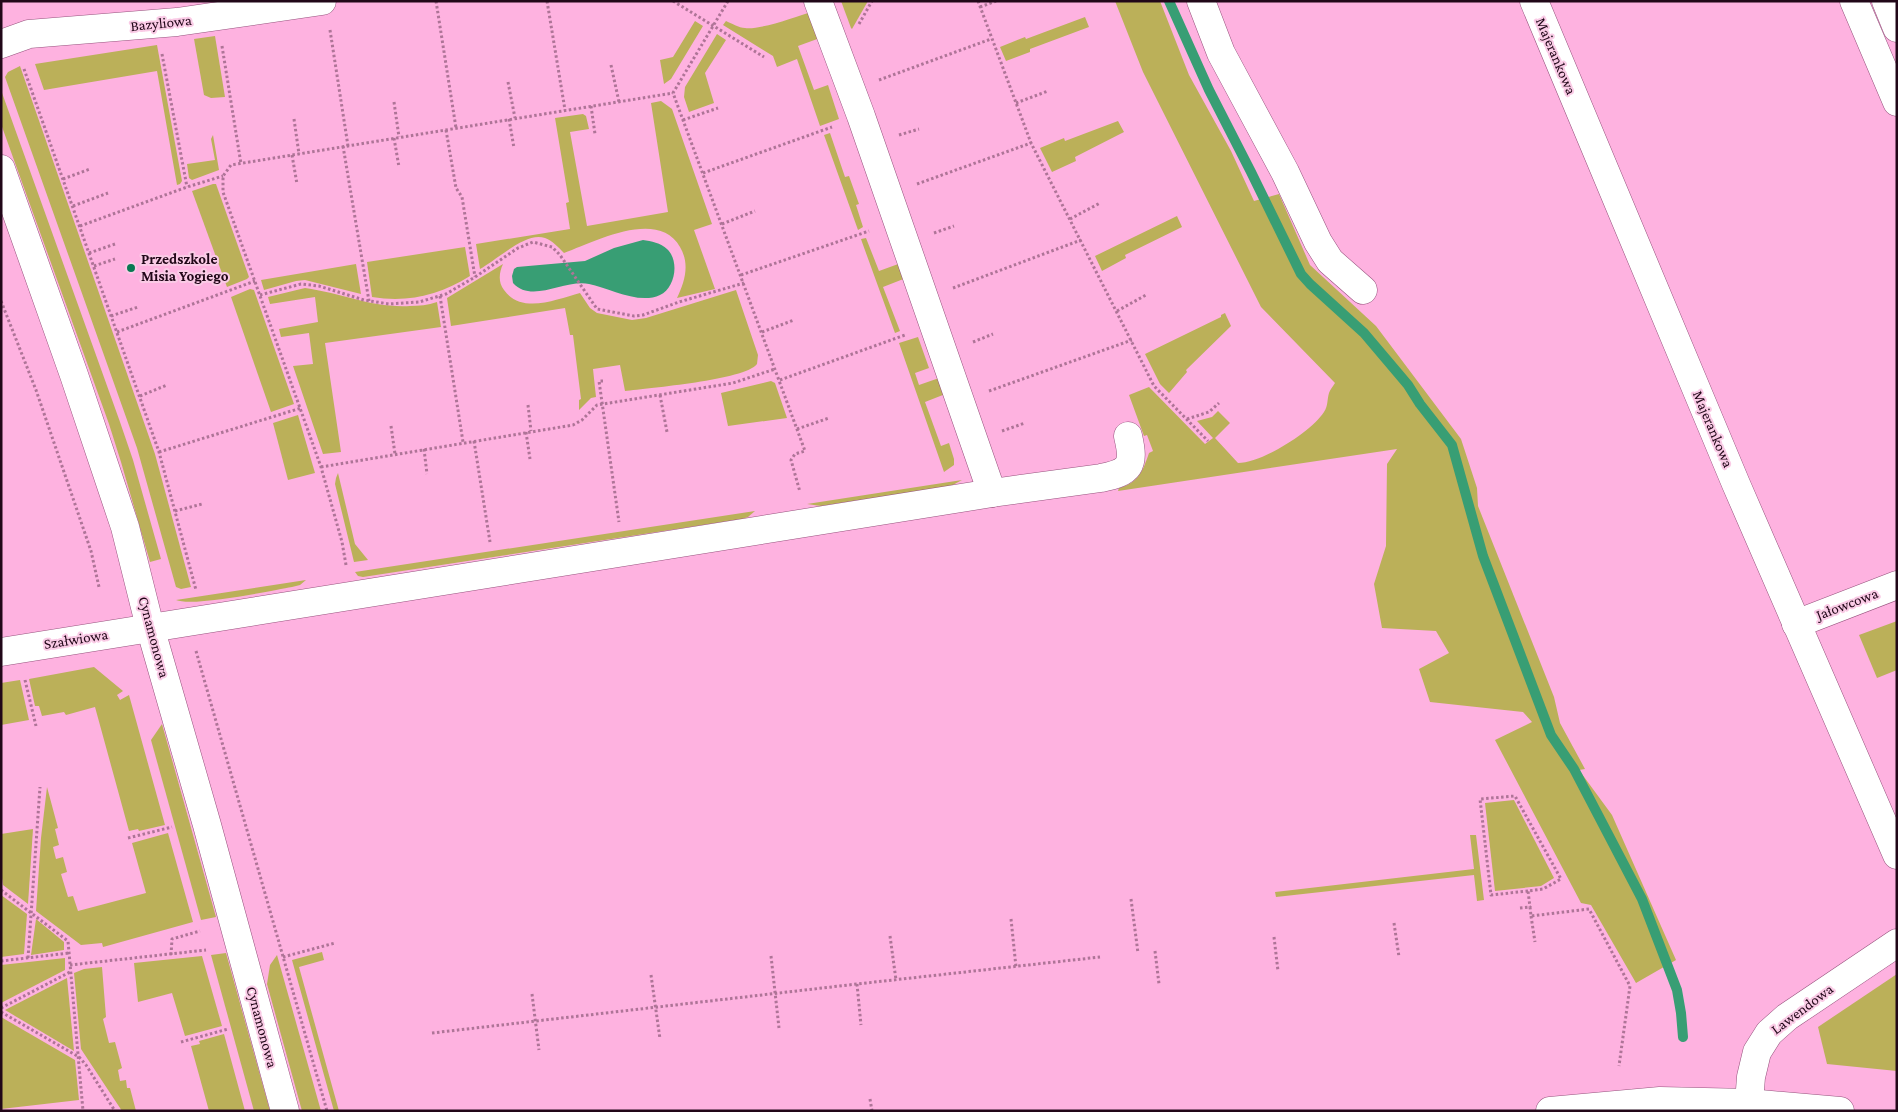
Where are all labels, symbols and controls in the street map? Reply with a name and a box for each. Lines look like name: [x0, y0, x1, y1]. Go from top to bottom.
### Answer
street label: Bazyliowa: [130, 12, 193, 35]
street label: Majerankowa: [1532, 15, 1579, 97]
place label: Przedszkole Misia Yogiego: [141, 251, 229, 284]
marker: Przedszkole Misia Yogiego: [125, 262, 137, 274]
street label: Majerankowa: [1689, 388, 1736, 470]
street label: Jałowcowa: [1812, 585, 1881, 625]
street label: Cynamonowa: [134, 595, 173, 680]
street label: Szałwiowa: [43, 626, 109, 652]
street label: Lawendowa: [1768, 981, 1836, 1037]
street label: Cynamonowa: [242, 985, 281, 1070]

